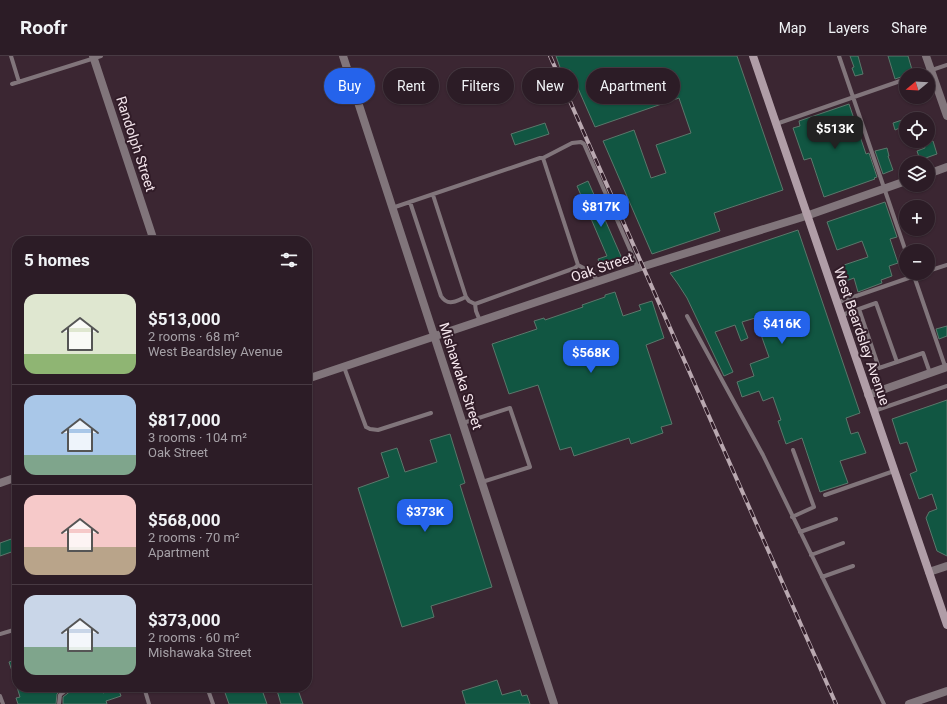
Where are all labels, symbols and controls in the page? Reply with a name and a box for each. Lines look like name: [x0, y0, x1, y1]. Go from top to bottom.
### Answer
text: Roofr: [20, 16, 67, 39]
text: Map: [779, 20, 806, 36]
text: Layers: [828, 20, 869, 36]
text: Share: [891, 20, 927, 36]
chip: Buy: [324, 68, 375, 104]
chip: Rent: [383, 68, 439, 104]
chip: Filters: [447, 68, 514, 104]
chip: New: [522, 68, 578, 104]
chip: Apartment: [586, 68, 680, 104]
north arrow: [899, 68, 935, 104]
map controls: [899, 68, 935, 280]
street label: Randolph Street: [113, 94, 159, 194]
button: locate: [899, 112, 935, 148]
pin: $513K: [807, 116, 863, 150]
text: $513K: [816, 121, 854, 136]
button: layers: [899, 156, 935, 192]
pin: $817K: [573, 194, 629, 228]
text: $817K: [582, 199, 620, 214]
button: +: [899, 200, 935, 236]
button: −: [899, 244, 935, 280]
icon: filters: [278, 249, 300, 271]
street label: Oak Street: [569, 249, 636, 285]
text: 5 homes: [24, 250, 90, 270]
street label: West Beardsley Avenue: [831, 265, 893, 407]
text: $513,000: [148, 309, 220, 329]
icon: home: [56, 310, 104, 358]
pin: $416K: [754, 311, 810, 345]
text: $416K: [763, 316, 801, 331]
street label: Mishawaka Street: [436, 321, 486, 432]
text: 2 rooms · 68 m²: [148, 329, 240, 344]
pin: $568K: [563, 340, 619, 374]
text: West Beardsley Avenue: [148, 344, 283, 359]
text: $568K: [572, 345, 610, 360]
text: $817,000: [148, 410, 220, 430]
icon: home: [56, 411, 104, 459]
text: 3 rooms · 104 m²: [148, 430, 247, 445]
text: Oak Street: [148, 445, 208, 460]
pin: $373K: [397, 499, 453, 533]
text: $373K: [406, 504, 444, 519]
text: $568,000: [148, 510, 220, 530]
icon: home: [56, 511, 104, 559]
text: 2 rooms · 70 m²: [148, 530, 240, 545]
text: Apartment: [148, 545, 210, 560]
text: $373,000: [148, 610, 220, 630]
icon: home: [56, 611, 104, 659]
text: 2 rooms · 60 m²: [148, 630, 240, 645]
text: Mishawaka Street: [148, 645, 251, 660]

